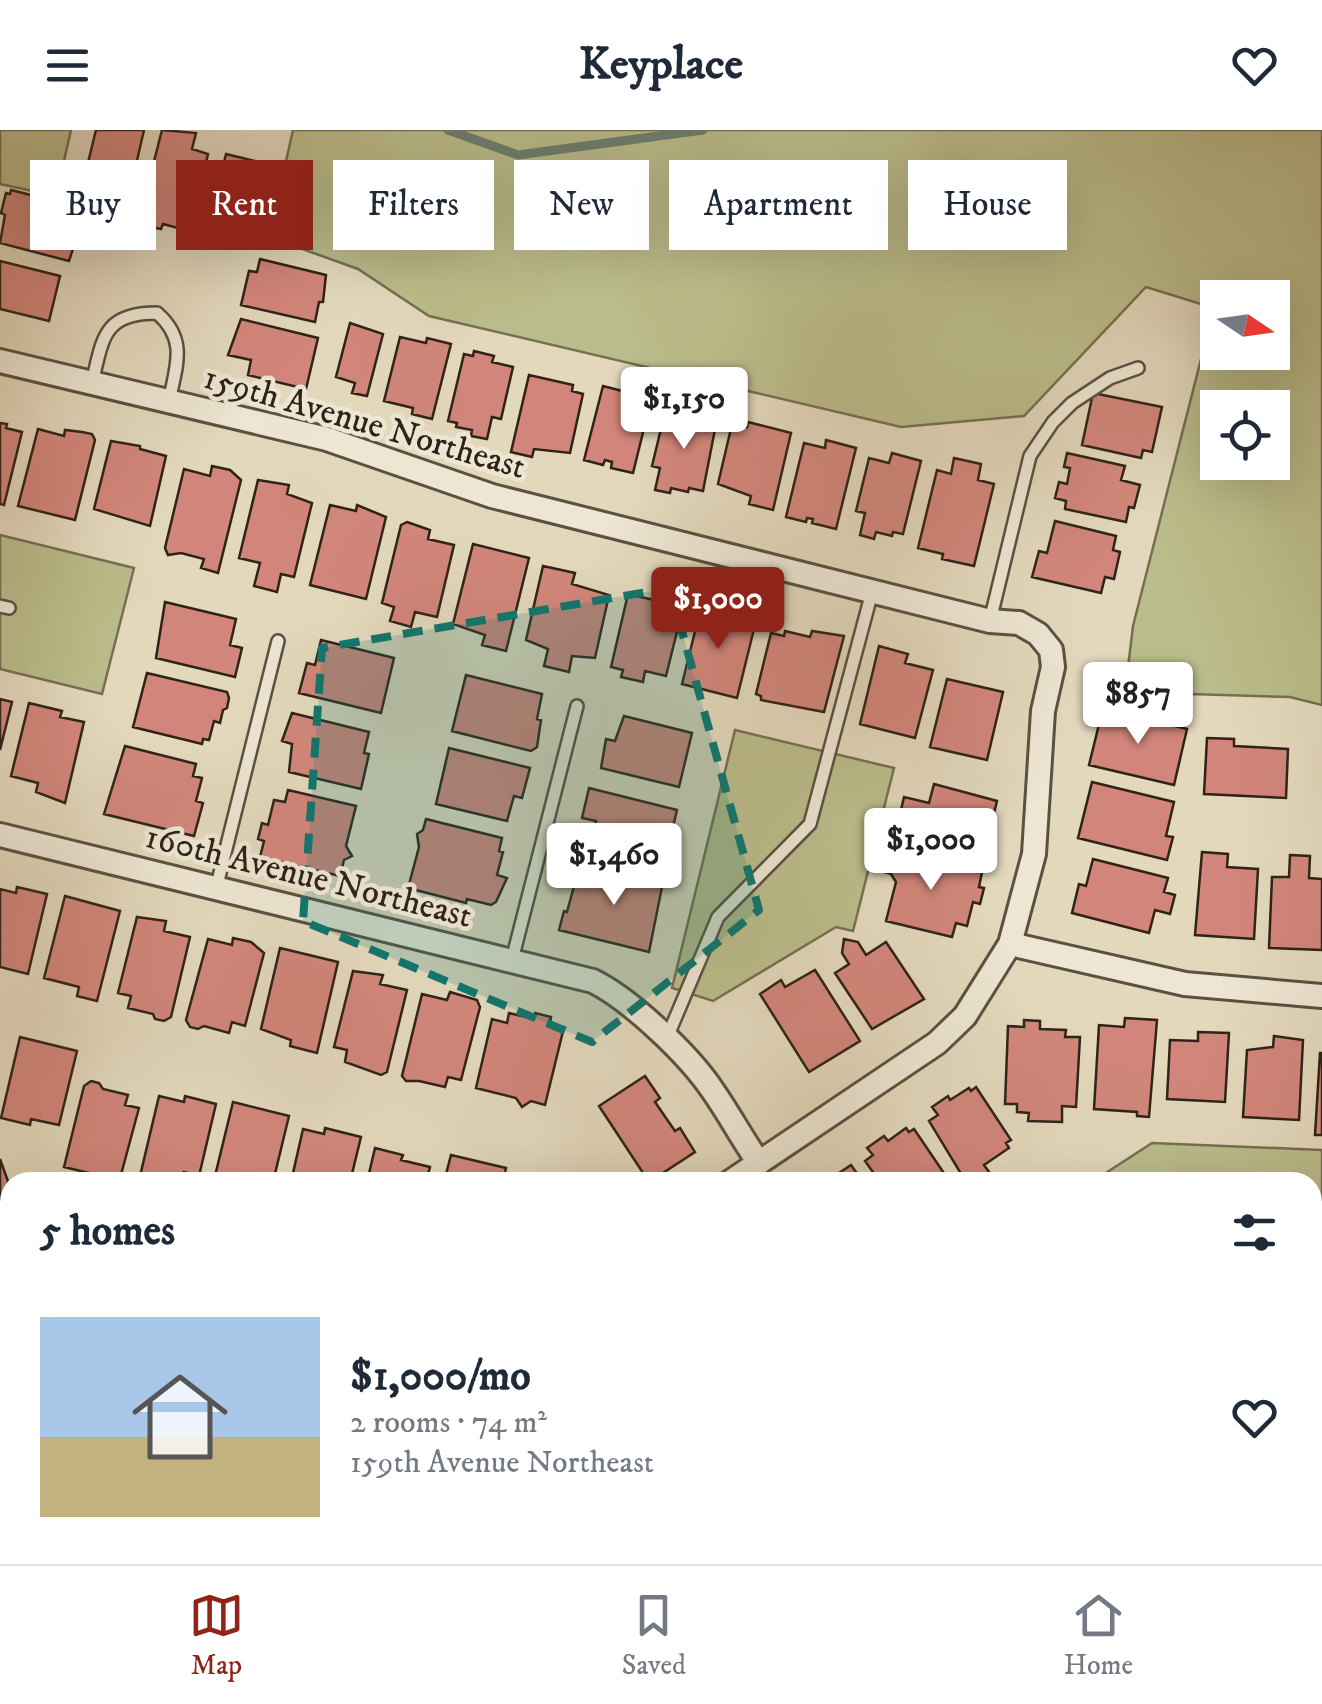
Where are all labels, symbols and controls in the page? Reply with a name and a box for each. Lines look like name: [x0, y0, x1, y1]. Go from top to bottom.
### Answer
text: Keyplace: [579, 37, 743, 93]
icon: menu: [40, 38, 95, 93]
icon: heart: [1227, 38, 1282, 93]
chip: Buy: [30, 160, 156, 250]
chip: Rent: [176, 160, 313, 250]
chip: Filters: [333, 160, 494, 250]
chip: New: [514, 160, 649, 250]
chip: Apartment: [669, 160, 888, 250]
chip: House: [908, 160, 1067, 250]
north arrow: [1200, 280, 1290, 370]
map controls: [1200, 280, 1290, 480]
street label: 159th Avenue Northeast: [199, 356, 530, 490]
pin: $1,150: [603, 367, 765, 452]
text: $1,150: [643, 379, 725, 419]
button: locate: [1200, 390, 1290, 480]
pin: $1,000: [637, 567, 799, 652]
text: $1,000: [673, 579, 763, 619]
pin: $857: [1079, 662, 1197, 747]
text: $857: [1105, 674, 1171, 714]
pin: $1,000: [850, 808, 1012, 893]
street label: 160th Avenue Northeast: [141, 815, 476, 939]
text: $1,000: [886, 820, 976, 860]
pin: $1,460: [533, 823, 695, 908]
text: $1,460: [569, 835, 659, 875]
icon: filters: [1227, 1205, 1282, 1260]
text: 5 homes: [40, 1206, 175, 1258]
text: $1,000/mo: [350, 1351, 531, 1403]
icon: home: [120, 1357, 240, 1477]
icon: heart: [1227, 1390, 1282, 1445]
text: 2 rooms · 74 m²: [350, 1403, 547, 1443]
text: 159th Avenue Northeast: [350, 1443, 654, 1483]
tab: Map: [189, 1588, 244, 1683]
tab: Saved: [622, 1588, 686, 1683]
tab: Home: [1064, 1588, 1133, 1683]

